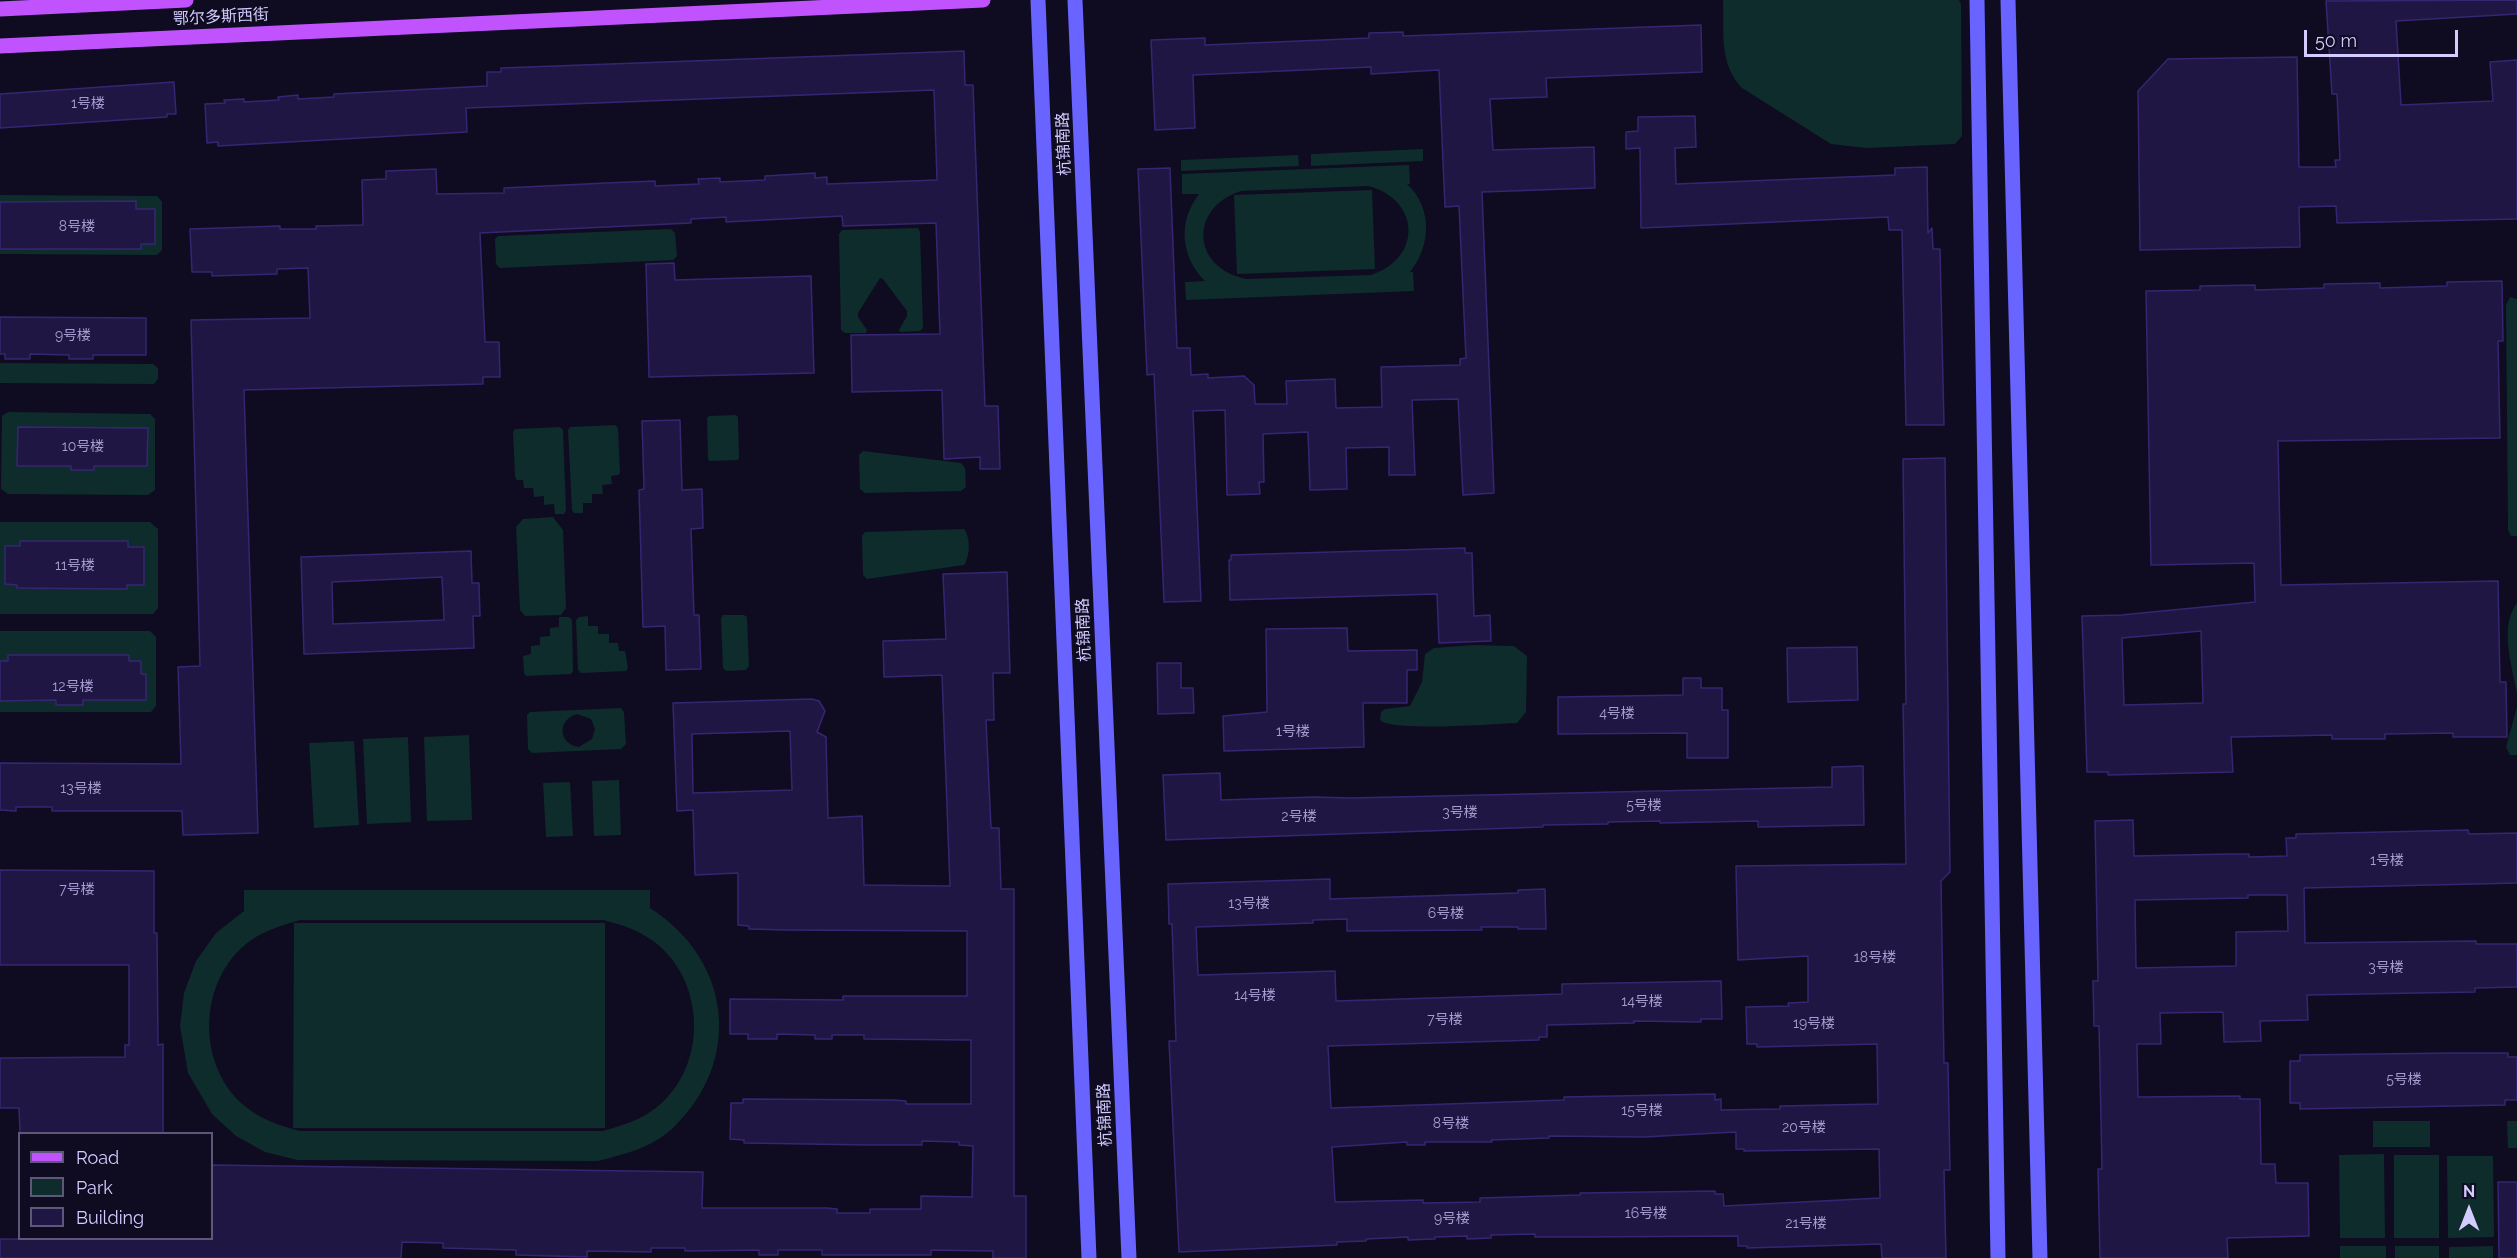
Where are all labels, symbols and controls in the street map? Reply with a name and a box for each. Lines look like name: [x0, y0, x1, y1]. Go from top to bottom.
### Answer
street label: 鄂尔多斯西街: [173, 5, 269, 29]
scale bar: [2307, 18, 2462, 56]
text: 50 m: [2315, 30, 2357, 51]
house number: 1号楼: [71, 96, 105, 112]
street label: 杭锦南路: [1053, 112, 1075, 176]
house number: 8号楼: [59, 219, 95, 235]
house number: 9号楼: [55, 328, 91, 344]
house number: 10号楼: [62, 439, 104, 455]
house number: 11号楼: [55, 558, 95, 574]
street label: 杭锦南路: [1073, 598, 1095, 662]
house number: 12号楼: [52, 679, 94, 695]
house number: 4号楼: [1599, 706, 1635, 722]
house number: 1号楼: [1276, 724, 1310, 740]
house number: 13号楼: [60, 781, 102, 797]
house number: 5号楼: [1626, 798, 1662, 814]
house number: 3号楼: [1442, 805, 1478, 821]
house number: 2号楼: [1281, 809, 1317, 825]
house number: 1号楼: [2370, 853, 2404, 869]
house number: 7号楼: [59, 882, 95, 898]
house number: 13号楼: [1228, 896, 1270, 912]
house number: 6号楼: [1428, 906, 1464, 922]
house number: 18号楼: [1854, 950, 1896, 966]
house number: 3号楼: [2368, 960, 2404, 976]
house number: 14号楼: [1234, 988, 1276, 1004]
house number: 14号楼: [1621, 994, 1663, 1010]
house number: 7号楼: [1427, 1012, 1463, 1028]
house number: 19号楼: [1793, 1016, 1835, 1032]
house number: 5号楼: [2386, 1072, 2422, 1088]
street label: 杭锦南路: [1094, 1083, 1116, 1147]
house number: 15号楼: [1621, 1103, 1663, 1119]
house number: 8号楼: [1433, 1116, 1469, 1132]
house number: 20号楼: [1782, 1120, 1826, 1136]
legend: [18, 1132, 213, 1240]
text: Road: [76, 1147, 119, 1168]
text: Park: [76, 1177, 113, 1198]
north arrow: [2439, 1180, 2499, 1240]
text: N: [2463, 1182, 2475, 1201]
house number: 16号楼: [1625, 1206, 1667, 1222]
text: Building: [76, 1207, 144, 1228]
house number: 9号楼: [1434, 1211, 1470, 1227]
house number: 21号楼: [1785, 1216, 1827, 1232]

